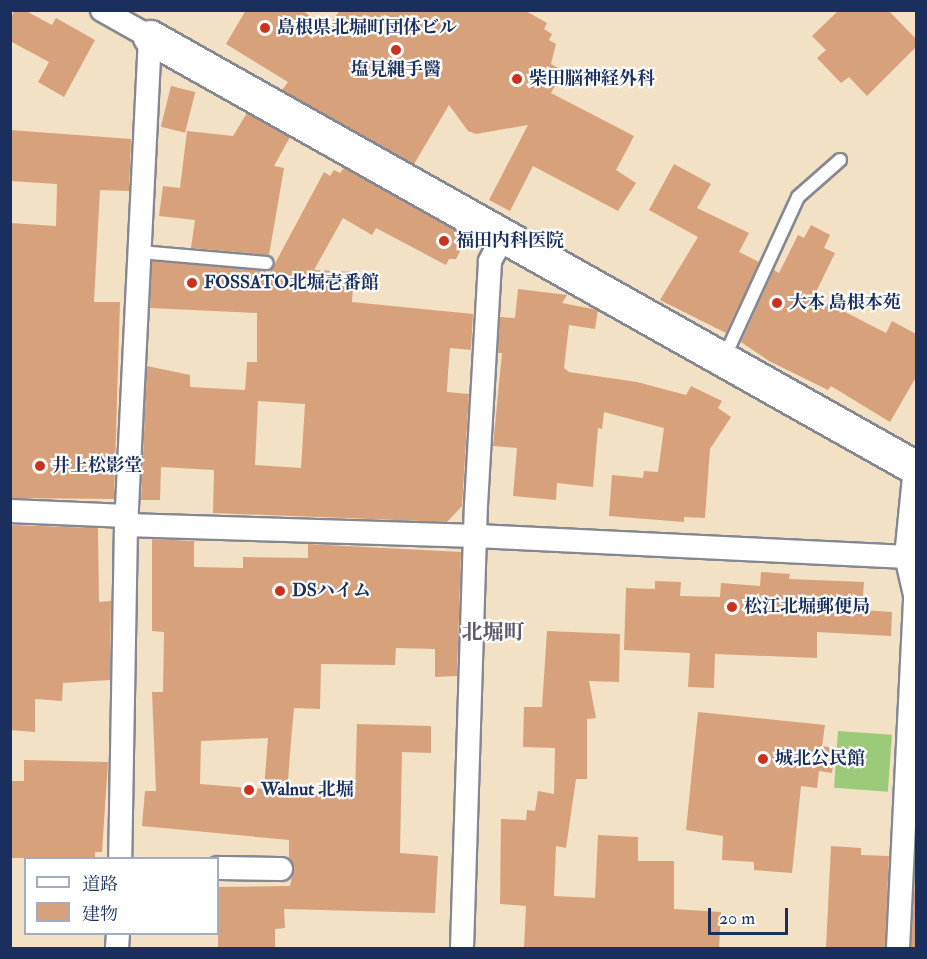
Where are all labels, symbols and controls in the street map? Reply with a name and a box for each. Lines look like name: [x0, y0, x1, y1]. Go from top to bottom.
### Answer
place label: 島根県北堀町団体ビル: [277, 17, 457, 39]
marker: 島根県北堀町団体ビル: [258, 21, 272, 35]
marker: 塩見縄手醫: [389, 43, 403, 57]
place label: 塩見縄手醫: [351, 59, 441, 81]
place label: 柴田脳神経外科: [529, 68, 655, 90]
marker: 柴田脳神経外科: [510, 72, 524, 86]
place label: 福田内科医院: [456, 230, 564, 252]
marker: 福田内科医院: [437, 234, 451, 248]
place label: FOSSATO北堀壱番館: [204, 272, 379, 294]
marker: FOSSATO北堀壱番館: [185, 276, 199, 290]
place label: 大本 島根本苑: [789, 292, 901, 314]
marker: 大本 島根本苑: [770, 296, 784, 310]
place label: 井上松影堂: [52, 455, 142, 477]
marker: 井上松影堂: [33, 459, 47, 473]
place label: DSハイム: [292, 580, 371, 602]
marker: DSハイム: [273, 584, 287, 598]
place label: 松江北堀郵便局: [744, 596, 870, 618]
marker: 松江北堀郵便局: [725, 600, 739, 614]
district label: 北堀町: [462, 620, 524, 646]
place label: 城北公民館: [775, 748, 865, 770]
marker: 城北公民館: [756, 752, 770, 766]
place label: Walnut 北堀: [261, 779, 354, 801]
marker: Walnut 北堀: [242, 783, 256, 797]
legend: [24, 857, 219, 935]
text: 道路: [82, 873, 118, 896]
scale bar: [711, 896, 790, 934]
text: 建物: [82, 903, 118, 926]
text: 20 m: [719, 907, 755, 930]

